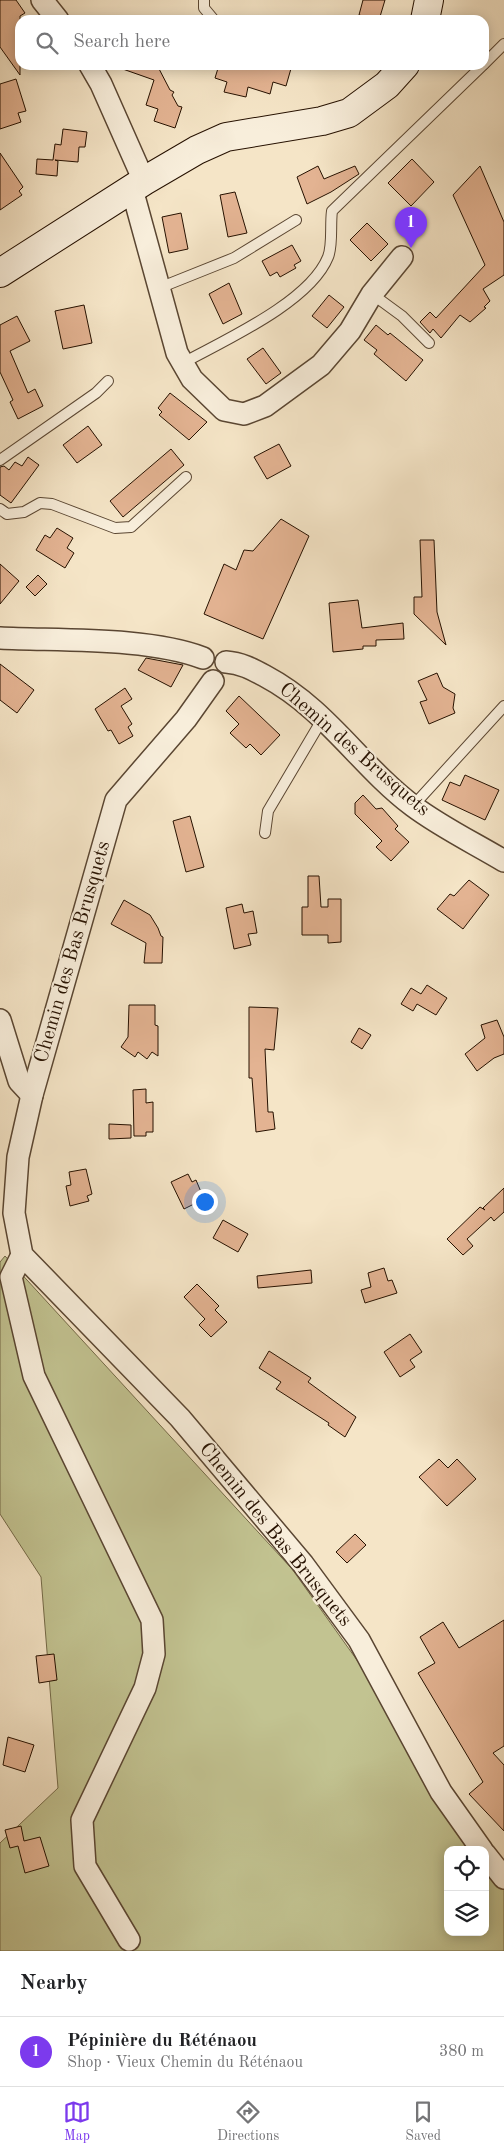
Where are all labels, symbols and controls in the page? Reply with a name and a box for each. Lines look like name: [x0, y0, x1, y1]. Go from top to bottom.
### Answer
search box: [15, 15, 489, 70]
icon: search: [33, 29, 61, 57]
text: Search here: [73, 33, 170, 52]
pin: 1: [395, 207, 427, 248]
street label: Chemin des Brusquets: [275, 679, 433, 821]
street label: Chemin des Bas Brusquets: [32, 839, 114, 1065]
your location: [192, 1189, 218, 1215]
street label: Chemin des Bas Brusquets: [195, 1439, 355, 1631]
map controls: [444, 1846, 489, 1936]
button: locate: [444, 1846, 489, 1891]
button: layers: [444, 1891, 489, 1936]
text: Nearby: [20, 1973, 88, 1994]
text: Pépinière du Réténaou: [67, 2032, 257, 2051]
text: 1: [31, 2044, 41, 2060]
text: 380 m: [439, 2044, 484, 2060]
text: Shop · Vieux Chemin du Réténaou: [67, 2055, 303, 2071]
tab: Map: [63, 2098, 91, 2145]
tab: Directions: [217, 2098, 279, 2145]
tab: Saved: [405, 2098, 441, 2145]

